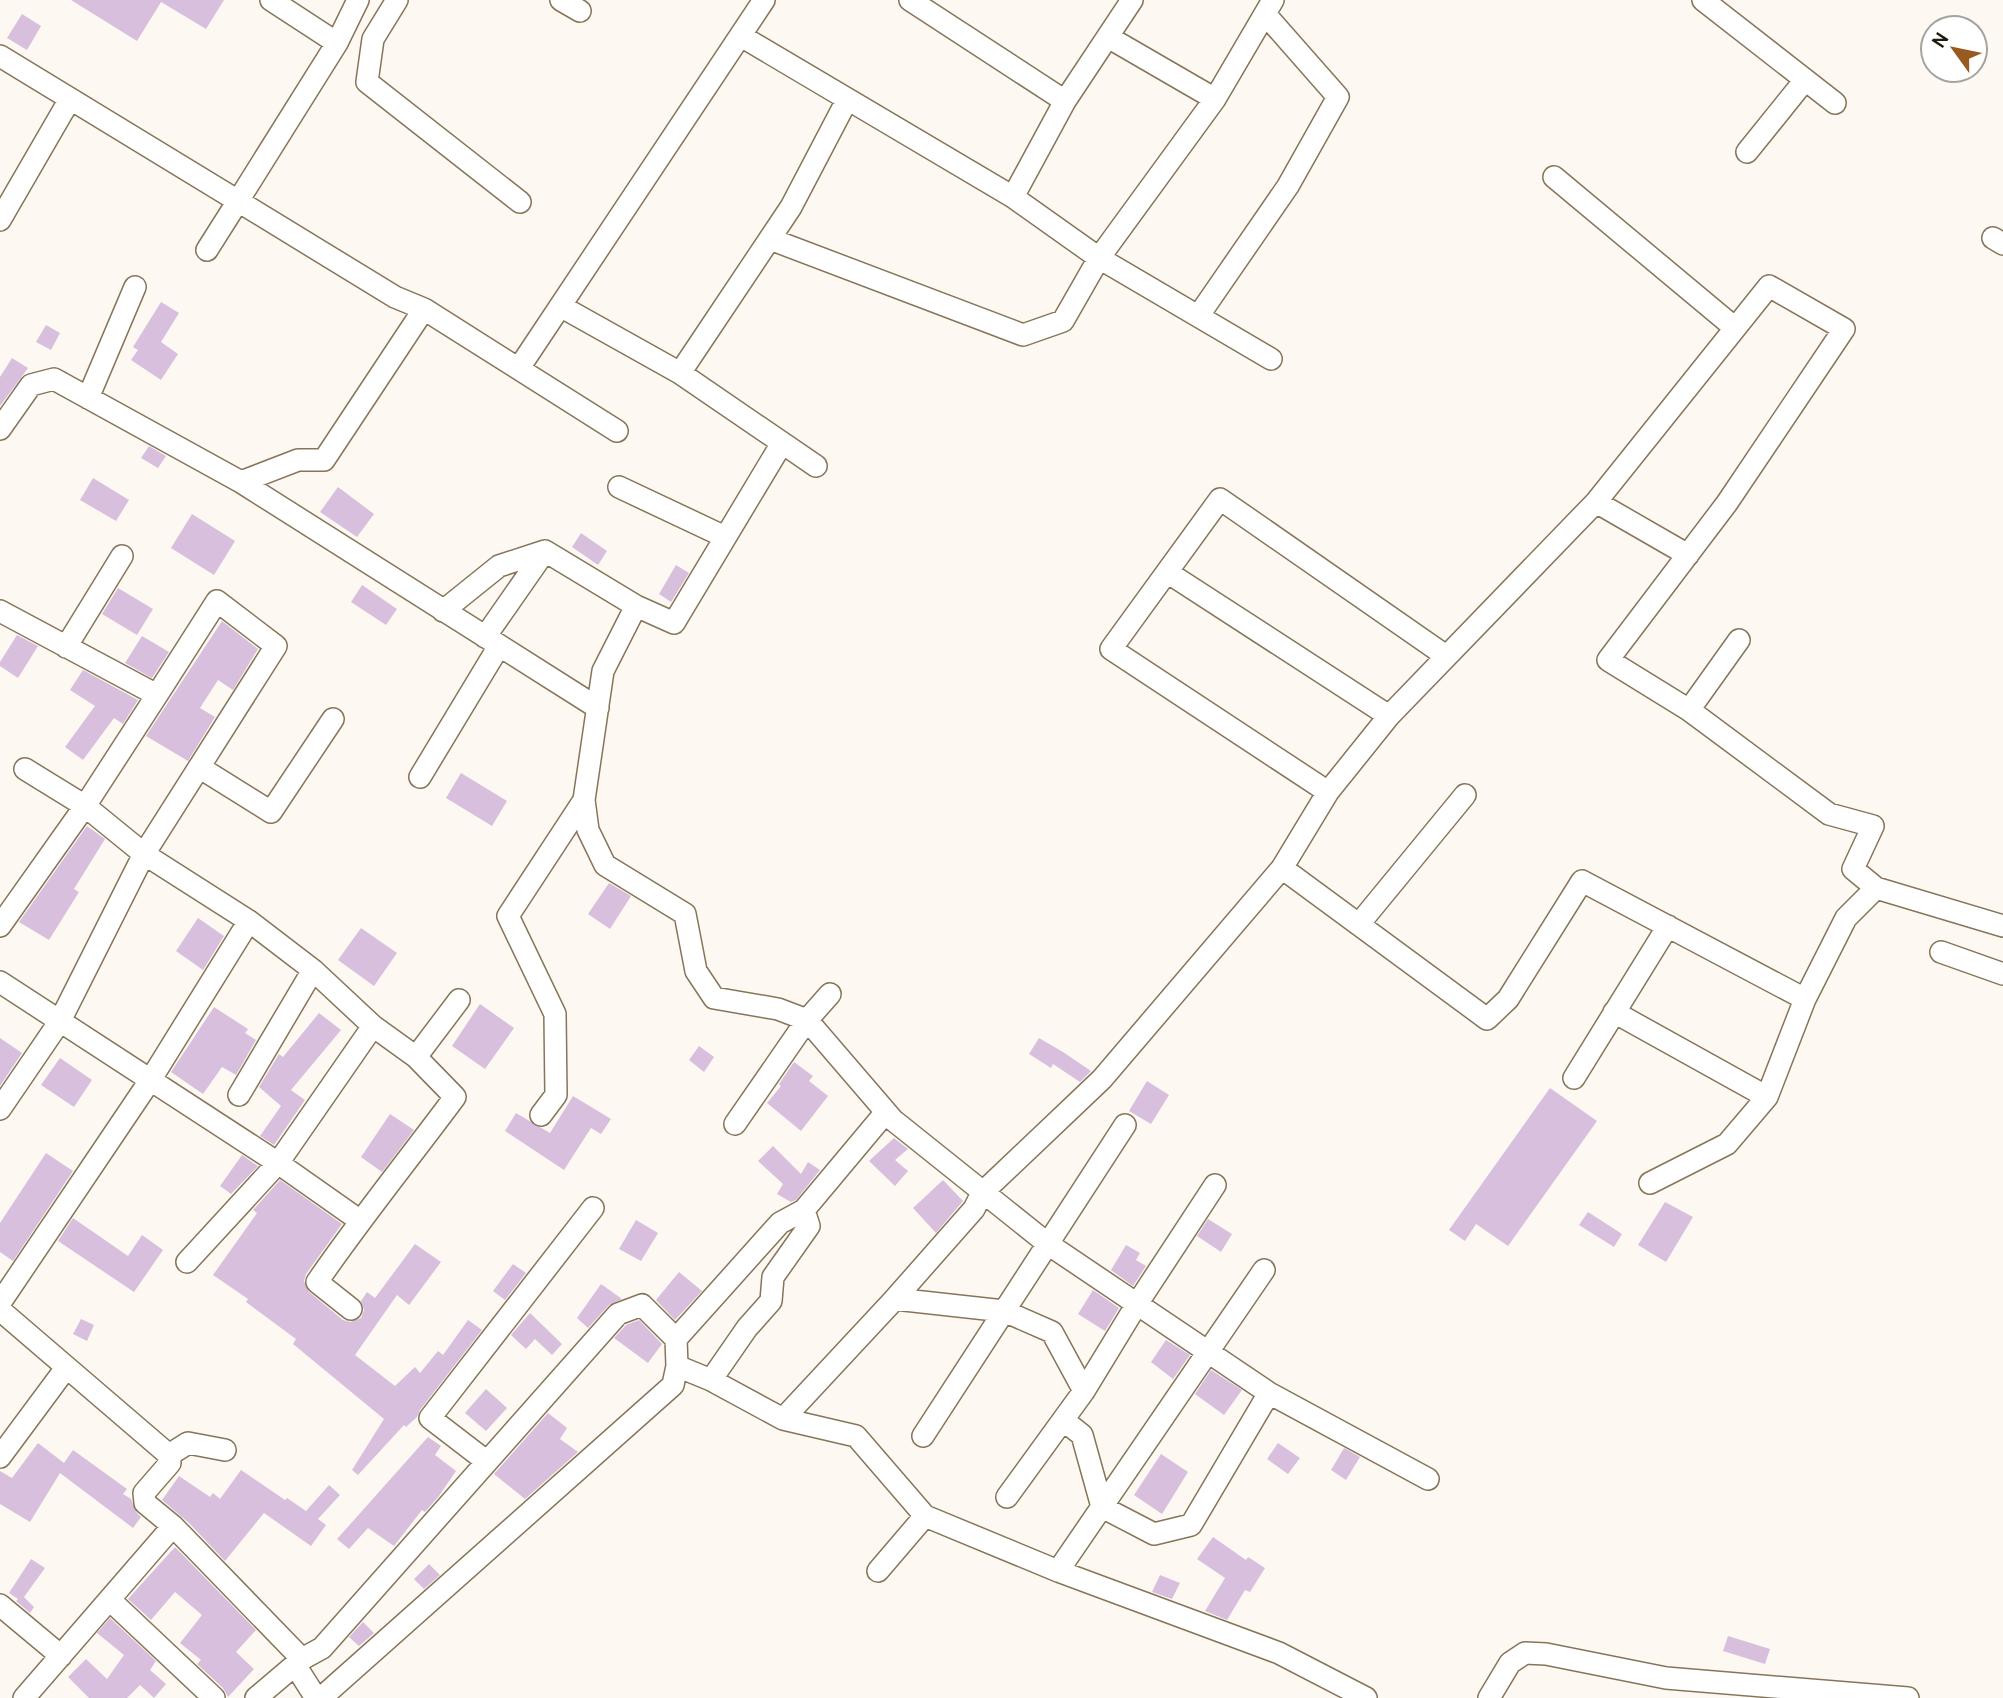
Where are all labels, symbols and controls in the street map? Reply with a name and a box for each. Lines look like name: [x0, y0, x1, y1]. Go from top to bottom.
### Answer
north arrow: [1919, 14, 1989, 84]
text: N: [1927, 28, 1953, 52]

